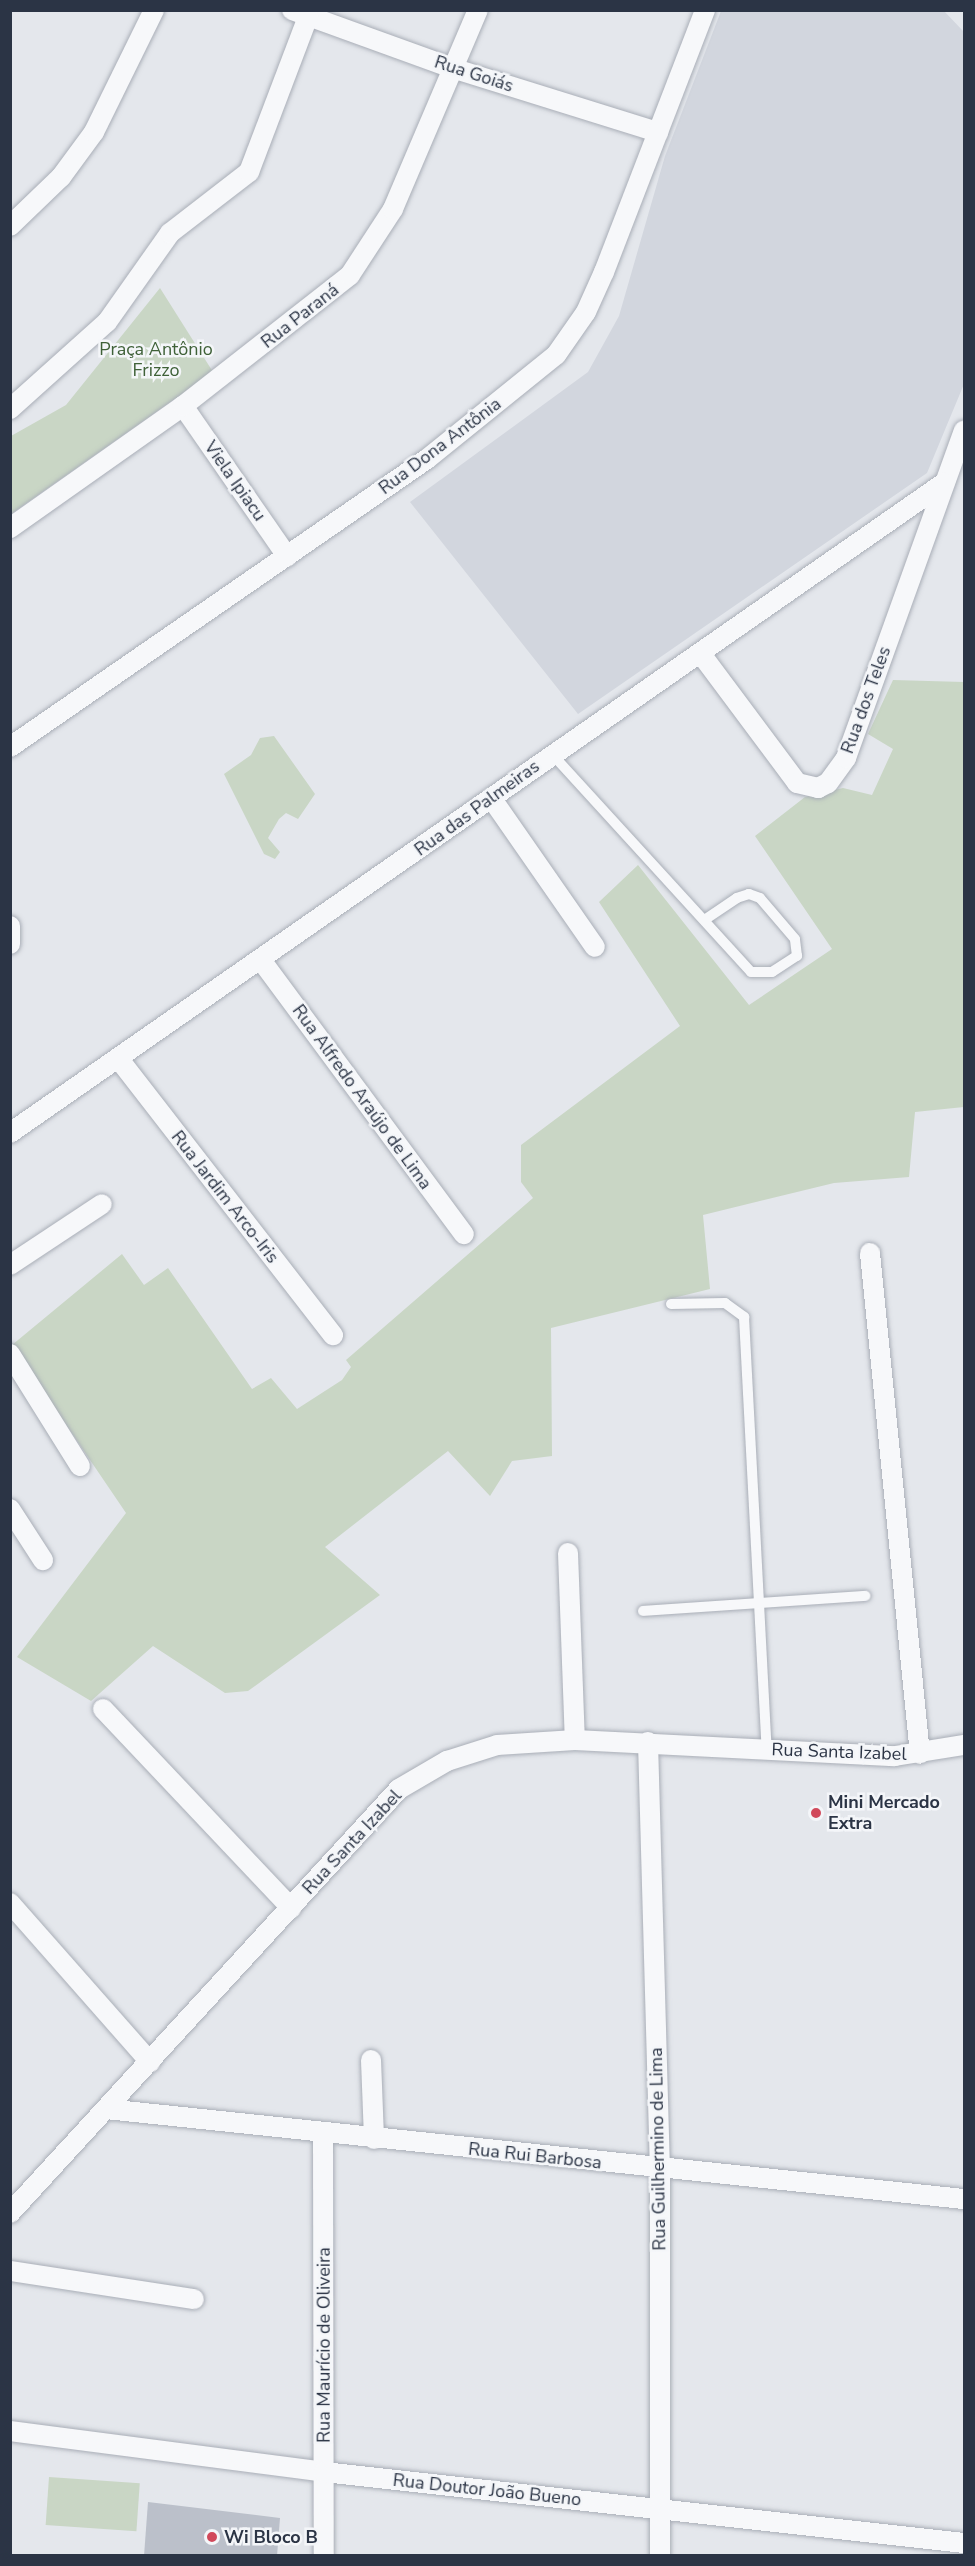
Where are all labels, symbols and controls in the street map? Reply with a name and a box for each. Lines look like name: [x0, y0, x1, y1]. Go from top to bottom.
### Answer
street label: Rua Goiás: [432, 51, 516, 97]
street label: Rua Paraná: [257, 279, 343, 353]
park label: Praça Antônio Frizzo: [99, 339, 213, 382]
street label: Rua Dona Antônia: [375, 393, 505, 499]
street label: Viela Ipiacu: [200, 437, 270, 525]
street label: Rua dos Teles: [837, 643, 895, 757]
street label: Rua das Palmeiras: [410, 755, 544, 861]
street label: Rua Alfredo Araújo de Lima: [288, 1000, 436, 1194]
street label: Rua Jardim Arco-Iris: [167, 1126, 283, 1268]
street label: Rua Santa Izabel: [771, 1739, 907, 1765]
street label: Rua Santa Izabel: [298, 1785, 406, 1899]
place label: Mini Mercado Extra: [828, 1792, 940, 1834]
marker: Mini Mercado Extra: [809, 1806, 823, 1820]
street label: Rua Guilhermino de Lima: [645, 2047, 671, 2251]
street label: Rua Rui Barbosa: [467, 2138, 603, 2174]
street label: Rua Maurício de Oliveira: [313, 2247, 335, 2443]
street label: Rua Doutor João Bueno: [392, 2469, 582, 2511]
place label: Wi Bloco B: [224, 2526, 318, 2548]
marker: Wi Bloco B: [205, 2530, 219, 2544]

